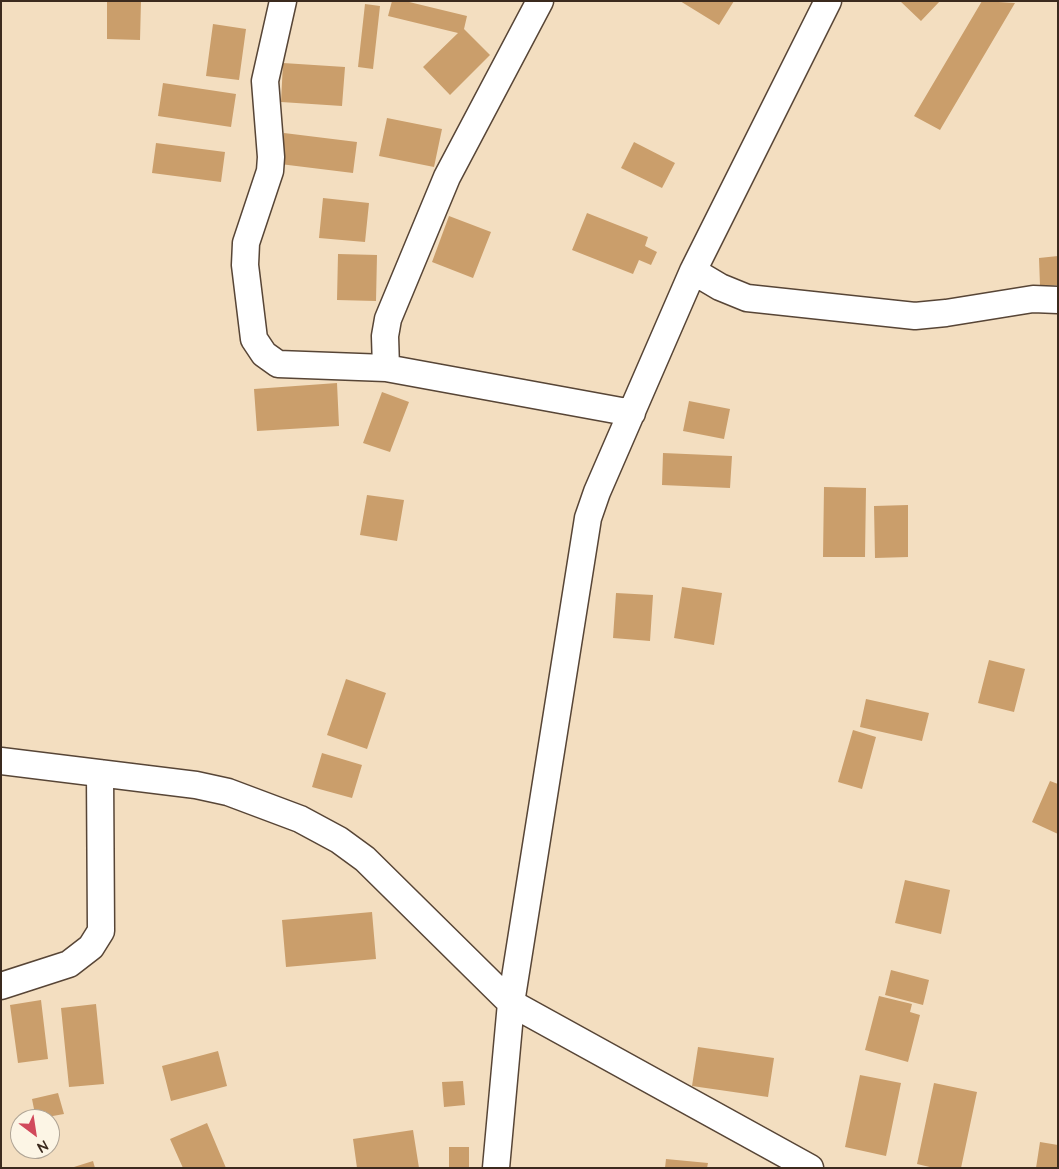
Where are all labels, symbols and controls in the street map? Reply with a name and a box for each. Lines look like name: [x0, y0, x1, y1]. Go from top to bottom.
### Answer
north arrow: [10, 1109, 60, 1159]
text: N: [33, 1135, 51, 1157]

